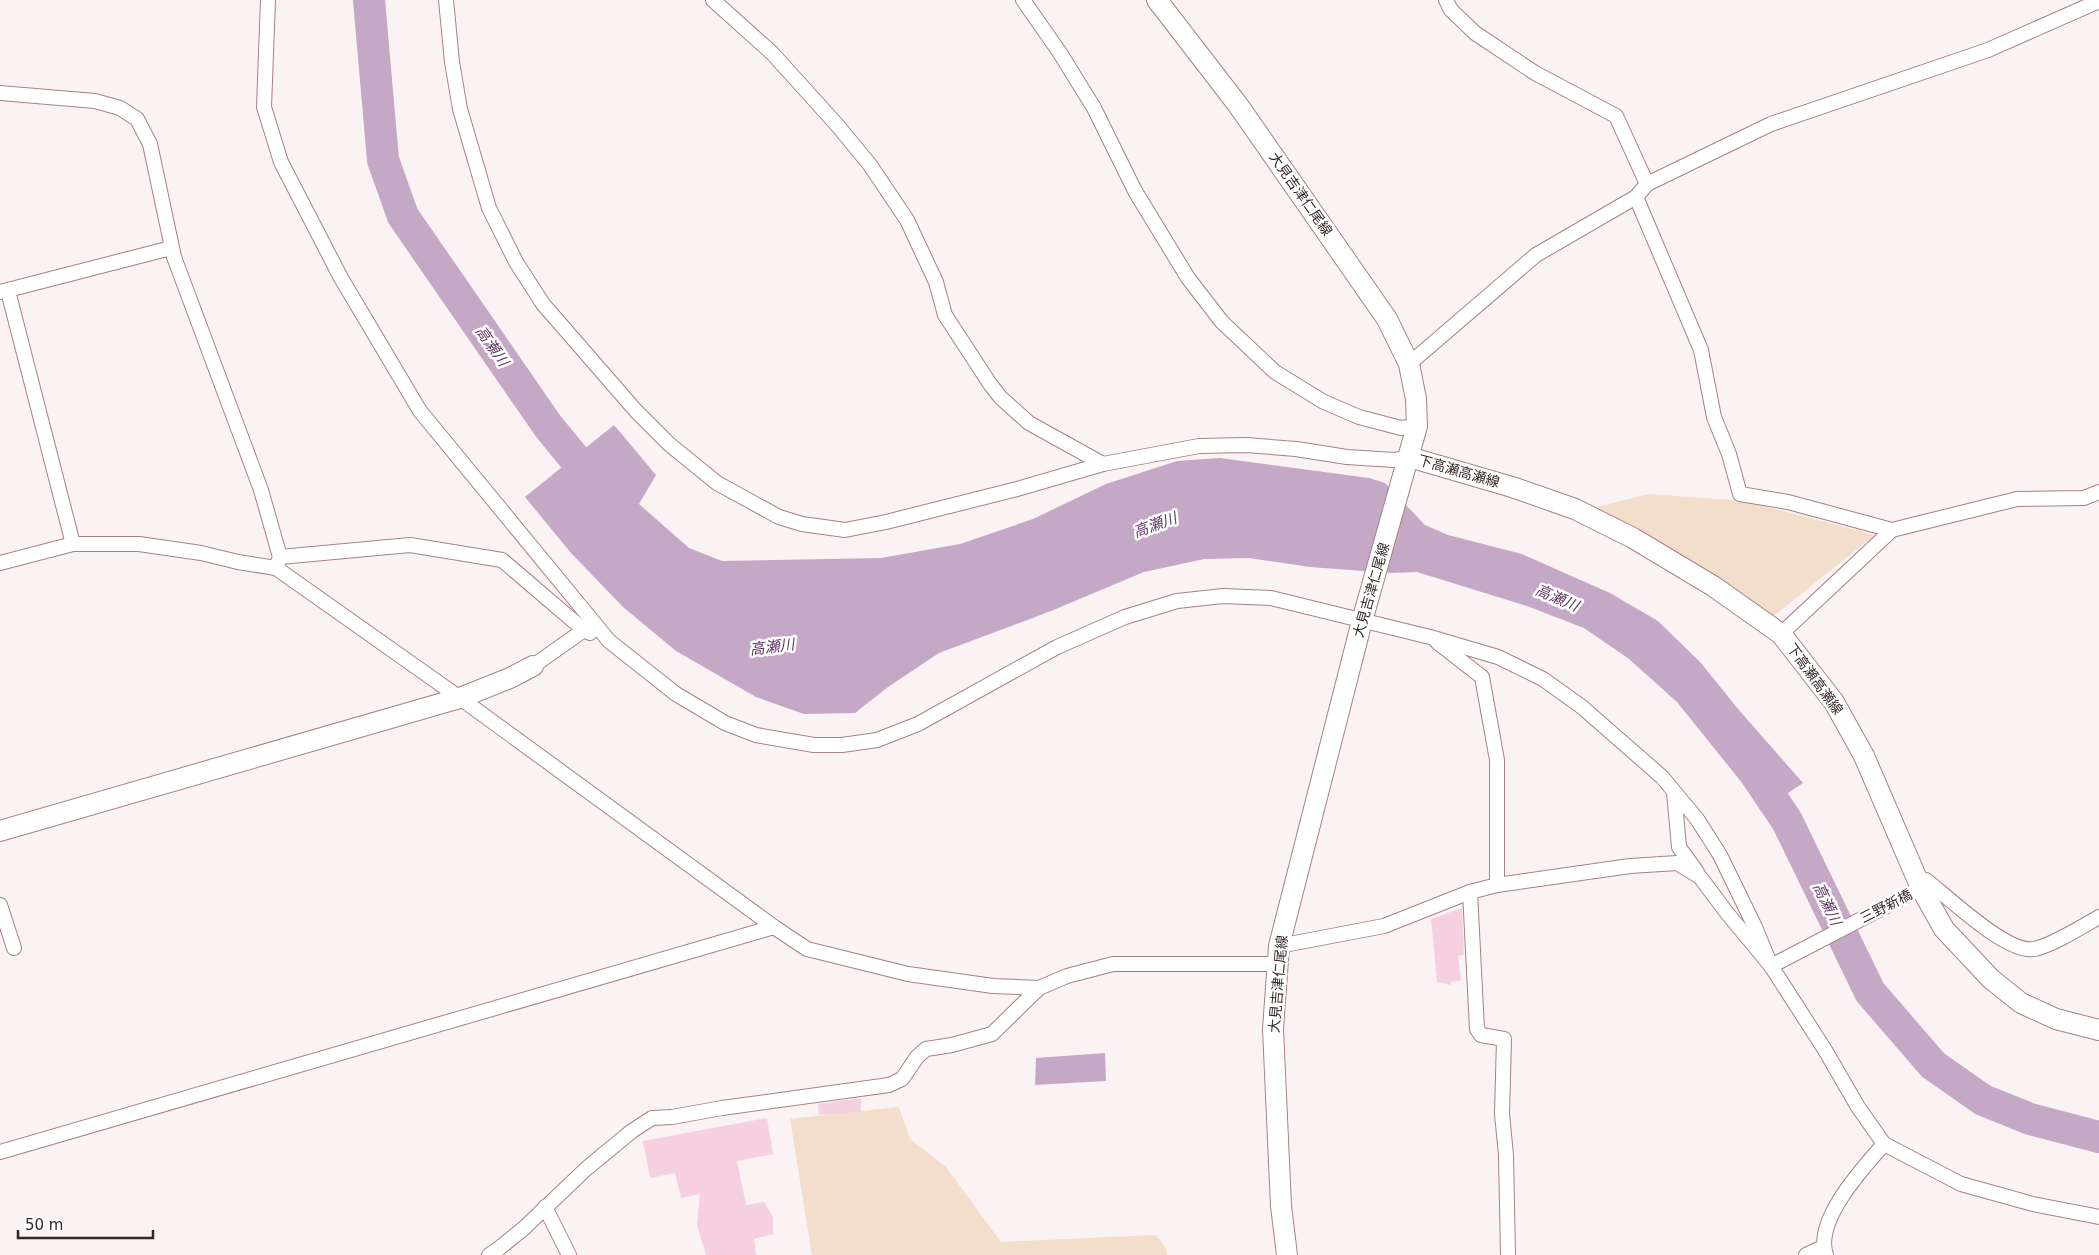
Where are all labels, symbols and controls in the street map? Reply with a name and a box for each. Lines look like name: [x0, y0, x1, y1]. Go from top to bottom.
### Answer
street label: 大見吉津仁尾線: [1266, 149, 1336, 239]
water label: 高瀬川: [472, 322, 513, 371]
street label: 下高瀬高瀬線: [1416, 452, 1502, 490]
water label: 高瀬川: [1131, 508, 1181, 541]
street label: 大見吉津仁尾線: [1350, 541, 1392, 639]
water label: 高瀬川: [1533, 581, 1583, 616]
water label: 高瀬川: [749, 635, 797, 659]
street label: 下高瀬高瀬線: [1784, 640, 1846, 718]
water label: 高瀬川: [1809, 880, 1846, 930]
street label: 三野新橋: [1857, 886, 1915, 926]
street label: 大見吉津仁尾線: [1266, 934, 1290, 1034]
scale bar: [18, 1208, 152, 1240]
text: 50 m: [25, 1216, 63, 1234]

